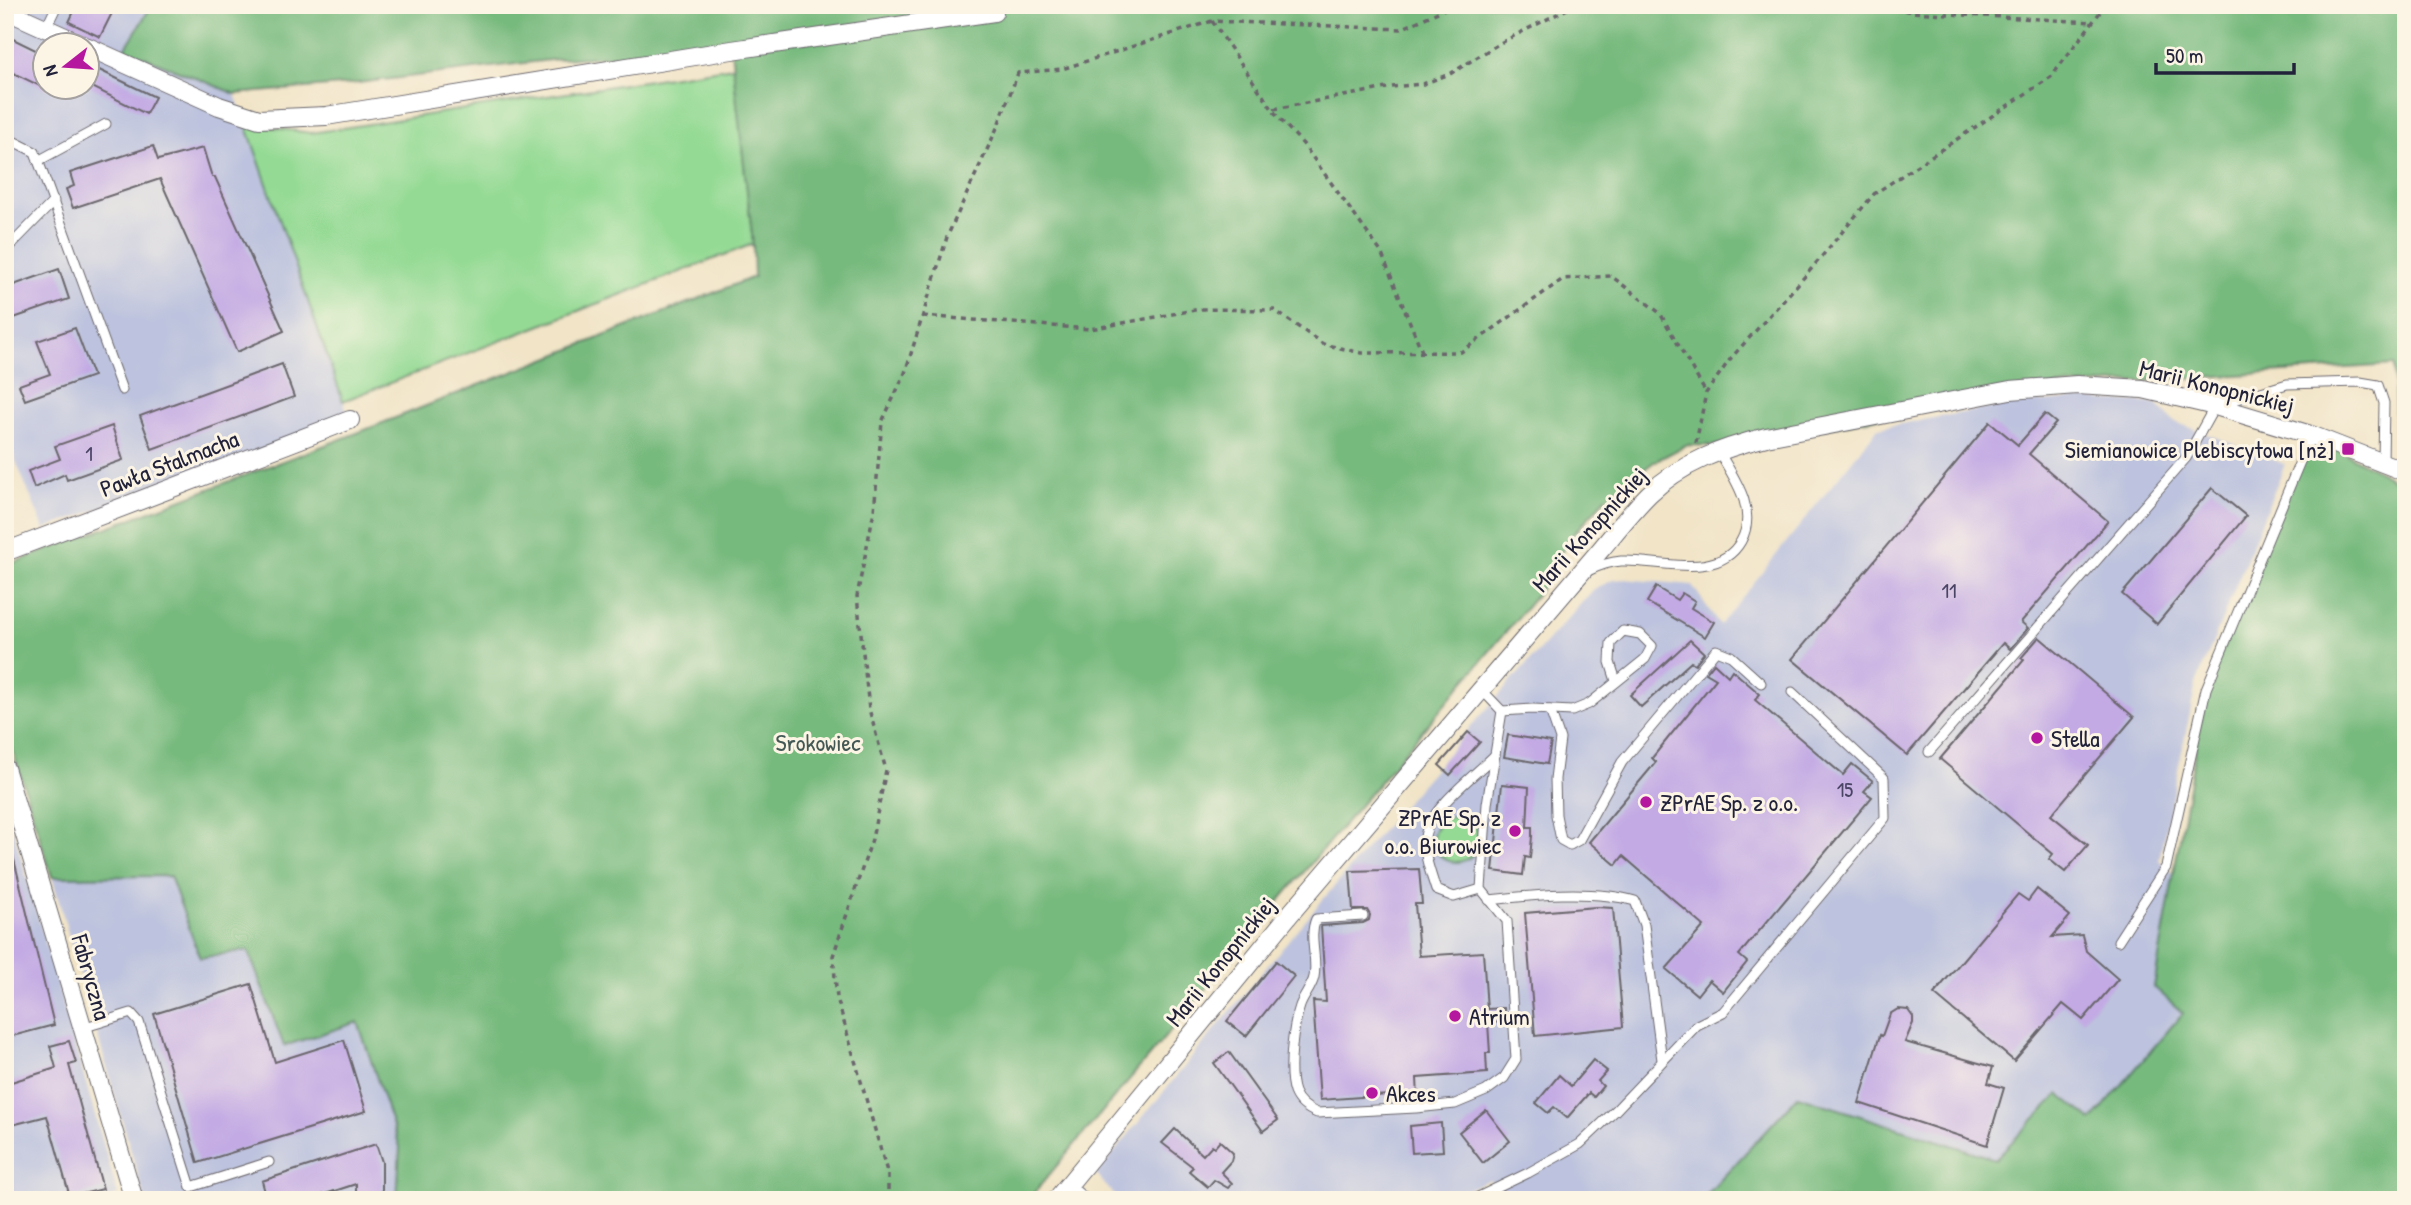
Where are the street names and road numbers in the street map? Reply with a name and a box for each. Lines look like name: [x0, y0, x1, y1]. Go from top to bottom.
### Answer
street label: Marii Konopnickiej: [2136, 351, 2298, 421]
street label: Pawła Stalmacha: [95, 422, 243, 504]
street label: Marii Konopnickiej: [1524, 459, 1654, 599]
street label: Marii Konopnickiej: [1158, 889, 1282, 1033]
street label: Fabryczna: [64, 930, 119, 1023]

